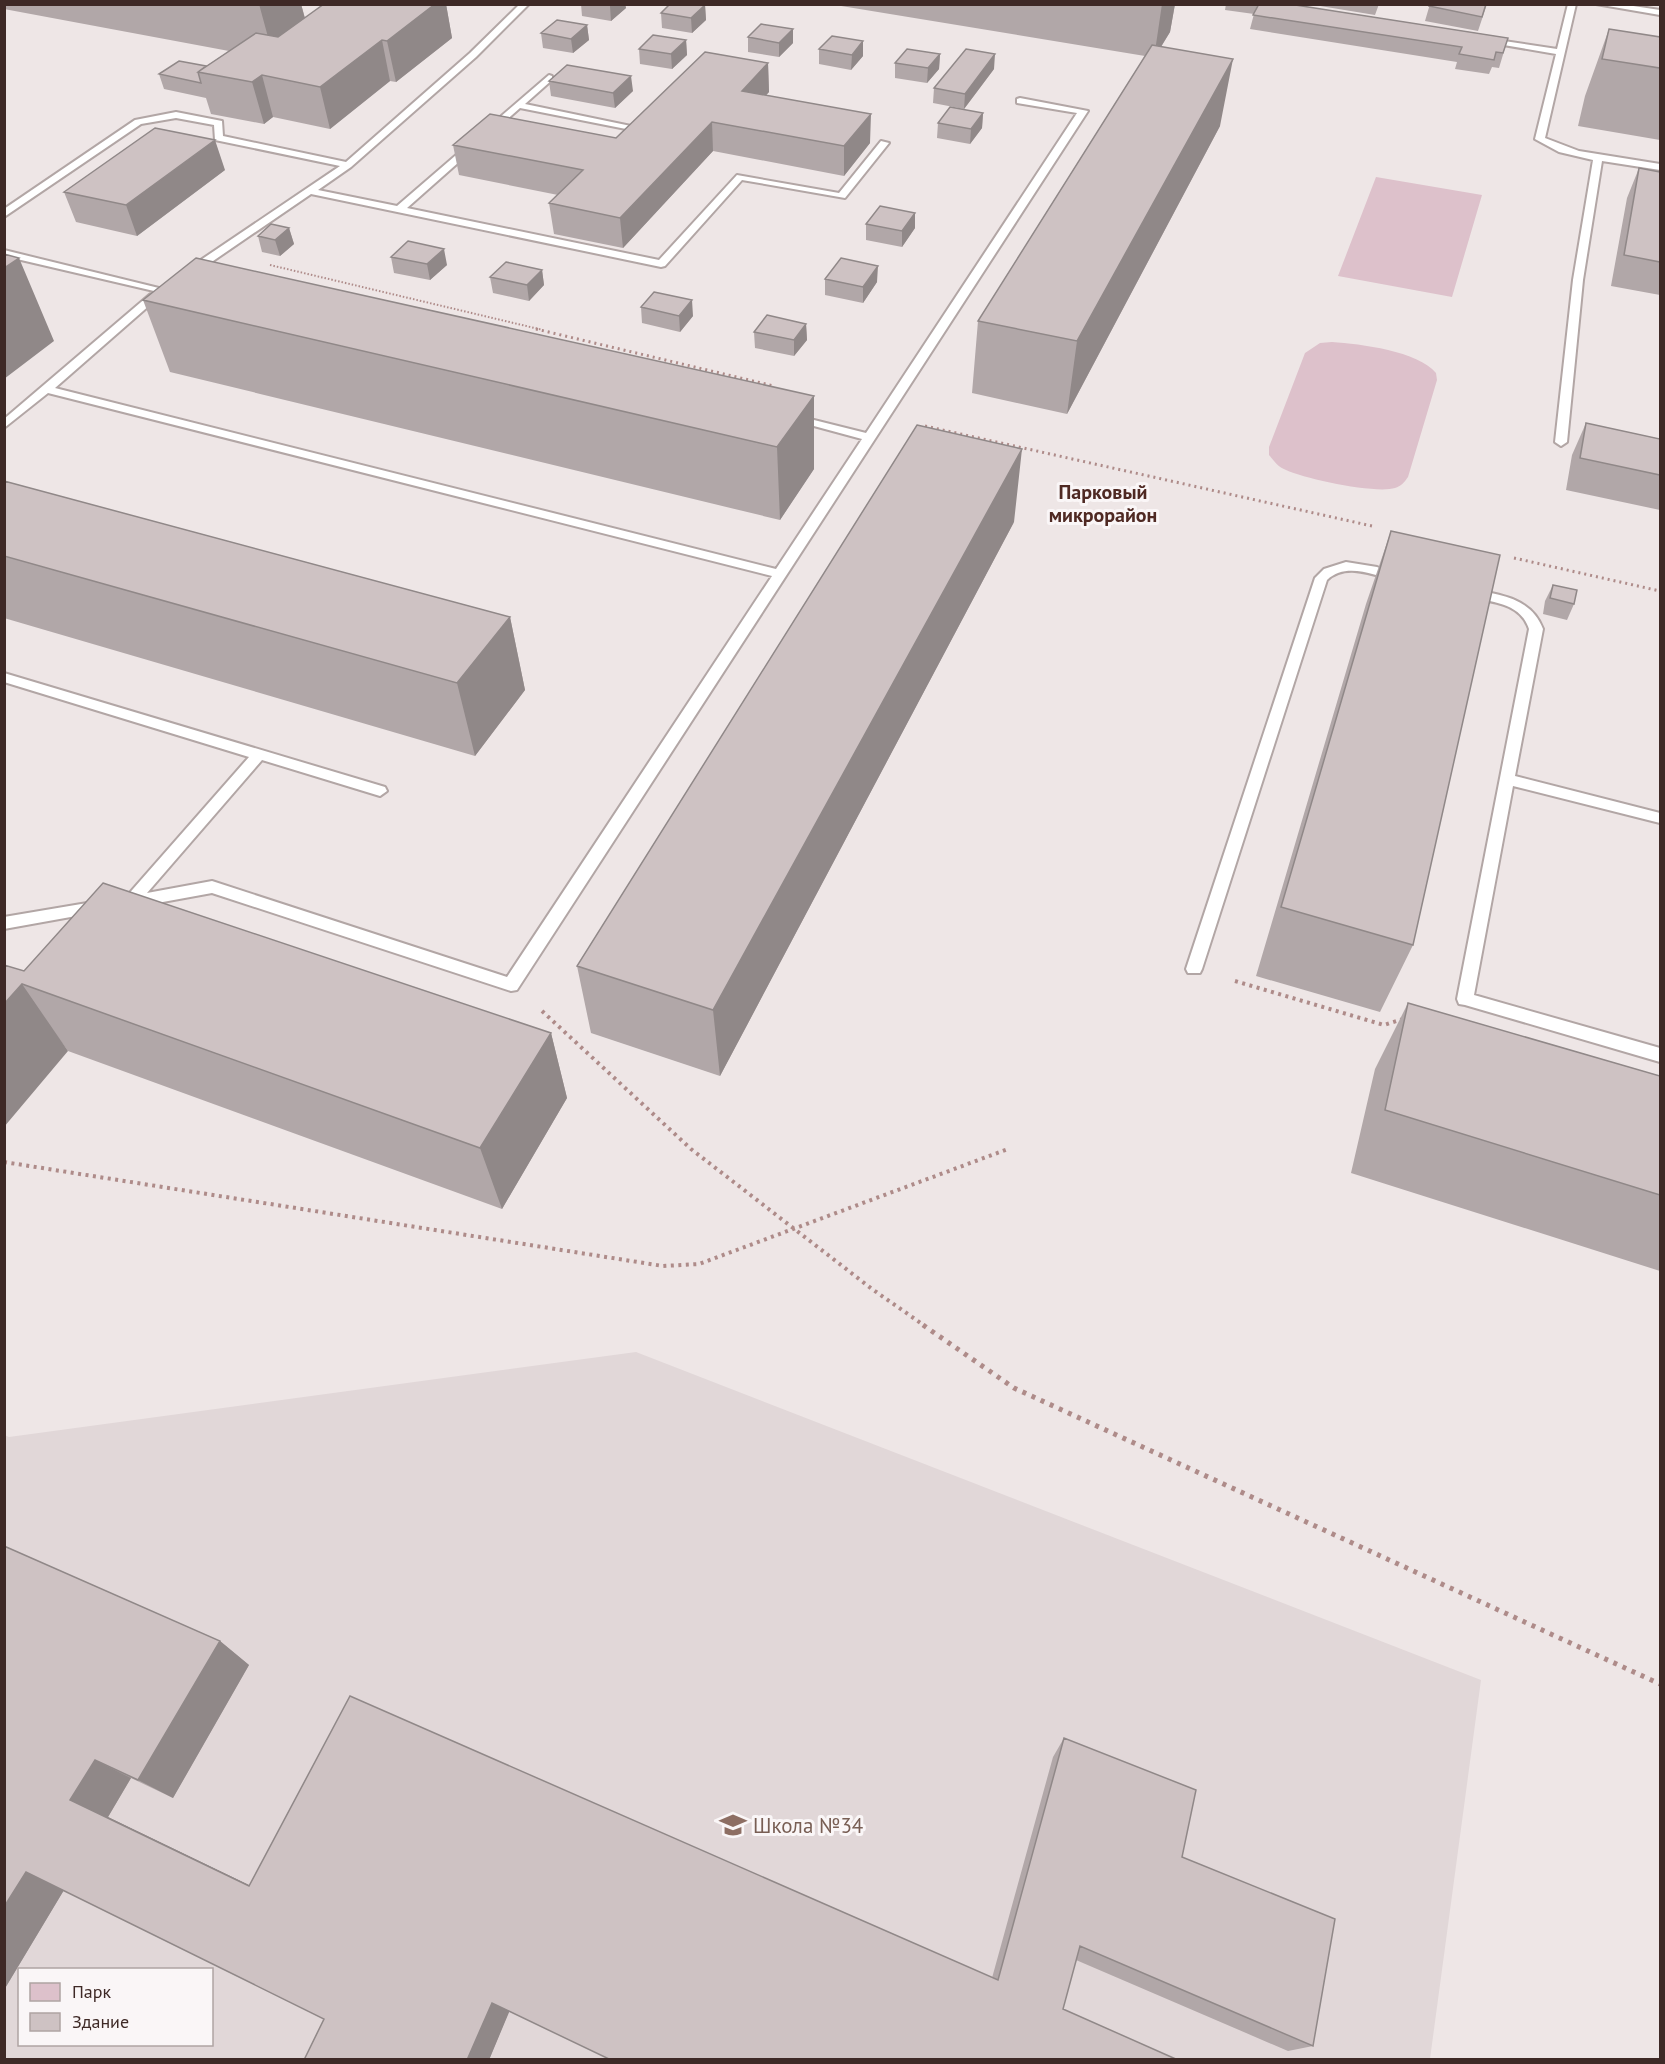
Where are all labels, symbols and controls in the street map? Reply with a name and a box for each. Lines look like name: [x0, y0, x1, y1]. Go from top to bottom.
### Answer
district label: Парковый микрорайон: [1049, 479, 1157, 528]
school or university icon: Школа №34: [718, 1810, 748, 1840]
place label: Школа №34: [753, 1812, 863, 1839]
legend: [18, 1968, 213, 2046]
text: Парк: [72, 1980, 112, 2003]
text: Здание: [72, 2010, 129, 2033]

